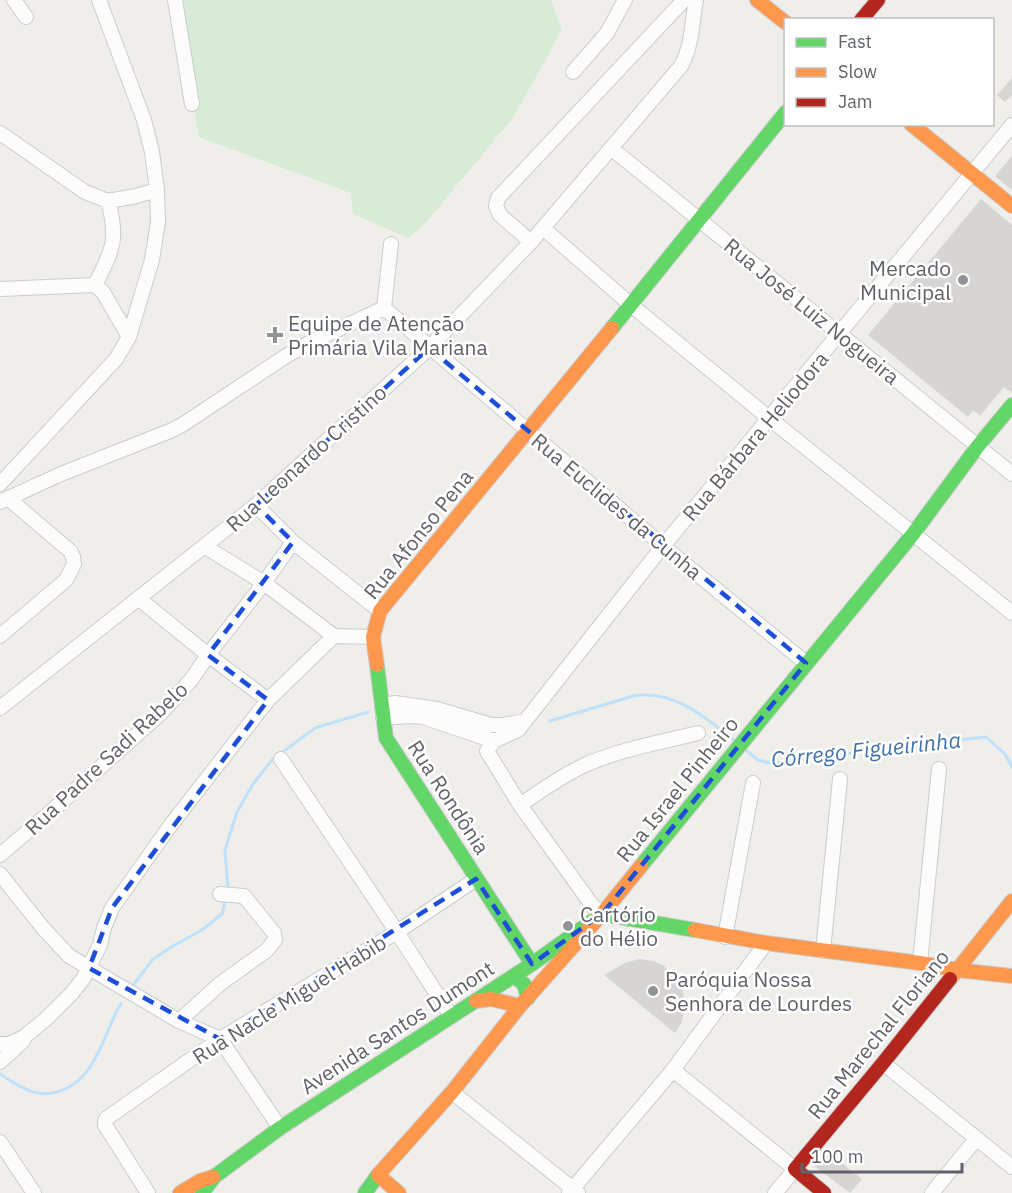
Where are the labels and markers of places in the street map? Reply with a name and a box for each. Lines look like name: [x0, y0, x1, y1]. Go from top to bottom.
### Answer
place label: Mercado Municipal: [860, 254, 951, 306]
marker: Mercado Municipal: [956, 273, 970, 287]
place label: Equipe de Atenção Primária Vila Mariana: [288, 309, 488, 361]
marker: Equipe de Atenção Primária Vila Mariana: [266, 326, 284, 344]
place label: Cartório do Hélio: [580, 900, 658, 952]
marker: Cartório do Hélio: [561, 919, 575, 933]
place label: Paróquia Nossa Senhora de Lourdes: [665, 965, 852, 1017]
marker: Paróquia Nossa Senhora de Lourdes: [646, 984, 660, 998]

